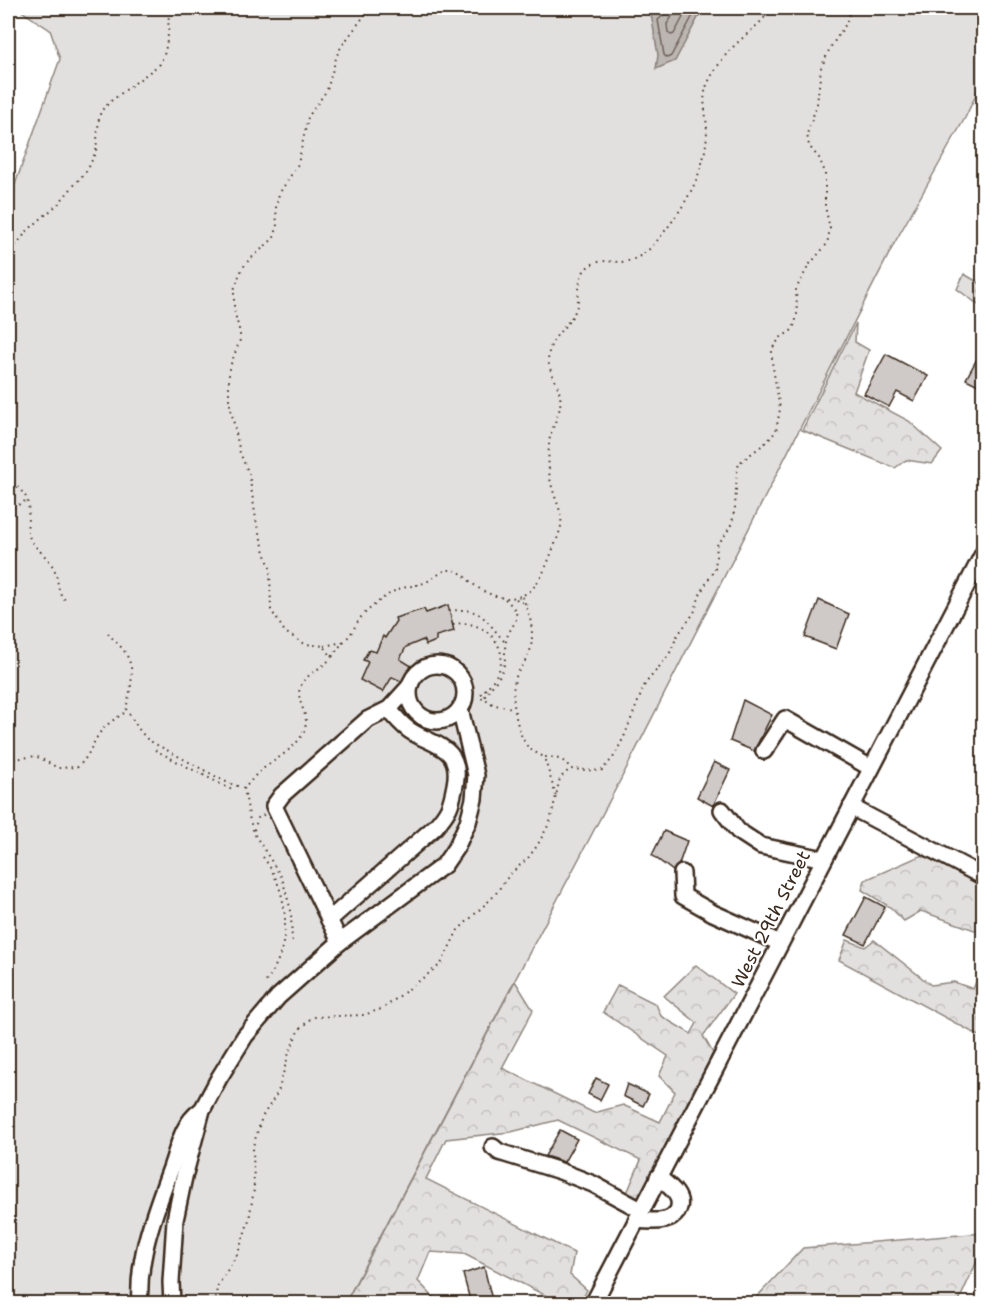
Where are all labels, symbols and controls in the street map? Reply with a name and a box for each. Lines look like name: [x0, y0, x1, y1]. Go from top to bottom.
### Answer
street label: West 29th Street: [726, 846, 816, 992]

